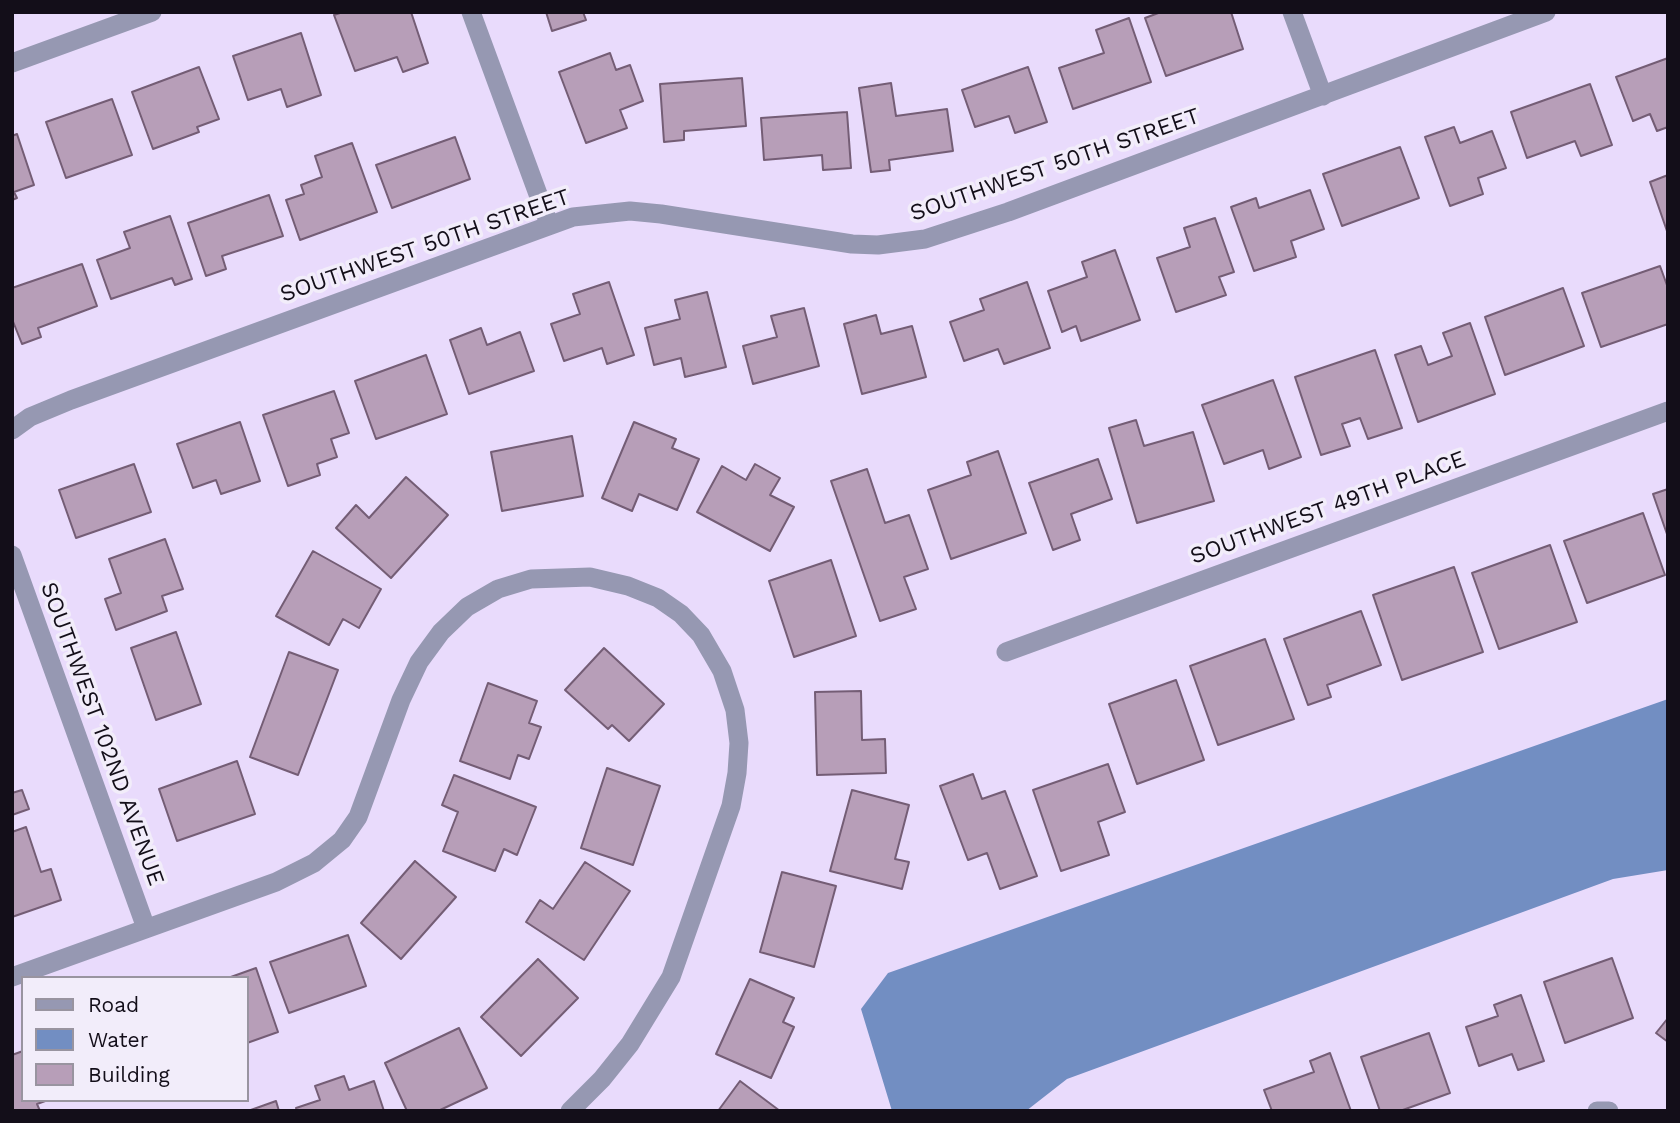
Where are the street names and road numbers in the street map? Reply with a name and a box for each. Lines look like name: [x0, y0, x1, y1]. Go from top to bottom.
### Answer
street label: SOUTHWEST 50TH STREET: [907, 102, 1203, 228]
street label: SOUTHWEST 50TH STREET: [277, 183, 573, 309]
street label: SOUTHWEST 49TH PLACE: [1187, 445, 1469, 571]
street label: SOUTHWEST 102ND AVENUE: [34, 579, 170, 889]

